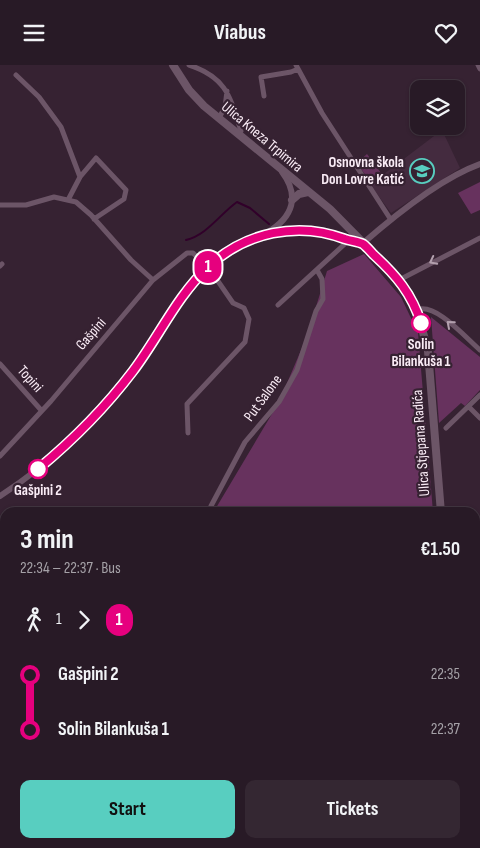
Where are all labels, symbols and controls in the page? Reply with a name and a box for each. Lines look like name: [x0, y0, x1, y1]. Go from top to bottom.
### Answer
icon: menu: [20, 19, 48, 47]
text: Viabus: [214, 19, 266, 46]
icon: heart: [432, 19, 460, 47]
map controls: [410, 80, 465, 135]
button: layers: [410, 80, 465, 135]
street label: Ulica Kneza Trpimira: [217, 97, 307, 177]
place label: Osnovna škola Don Lovre Katić: [321, 153, 404, 189]
school or university icon: Osnovna škola Don Lovre Katić: [409, 158, 435, 184]
line badge: 1: [192, 251, 224, 283]
one-way arrow: [429, 255, 438, 265]
text: 1: [204, 256, 212, 277]
marker: Solin Bilankuša 1: [411, 313, 431, 333]
street label: Gašpini: [72, 314, 110, 354]
one-way arrow: [447, 321, 456, 330]
place label: Solin Bilankuša 1: [391, 335, 451, 371]
street label: Topini: [13, 362, 47, 396]
street label: Put Salone: [240, 371, 286, 425]
street label: Ulica Stjepana Radića: [408, 389, 434, 497]
marker: Gašpini 2: [28, 459, 48, 479]
place label: Gašpini 2: [14, 481, 62, 500]
text: 3 min: [20, 523, 74, 556]
text: €1.50: [420, 538, 460, 561]
text: 22:34 – 22:37 · Bus: [20, 559, 121, 578]
icon: walk: [20, 606, 48, 634]
icon: forward: [70, 606, 98, 634]
text: 1: [116, 609, 123, 630]
text: 1: [56, 610, 62, 629]
text: Gašpini 2: [58, 663, 119, 686]
text: 22:35: [431, 665, 460, 684]
text: Solin Bilankuša 1: [58, 718, 169, 741]
text: 22:37: [431, 720, 460, 739]
button: Start: [20, 780, 235, 838]
button: Tickets: [245, 780, 460, 838]

